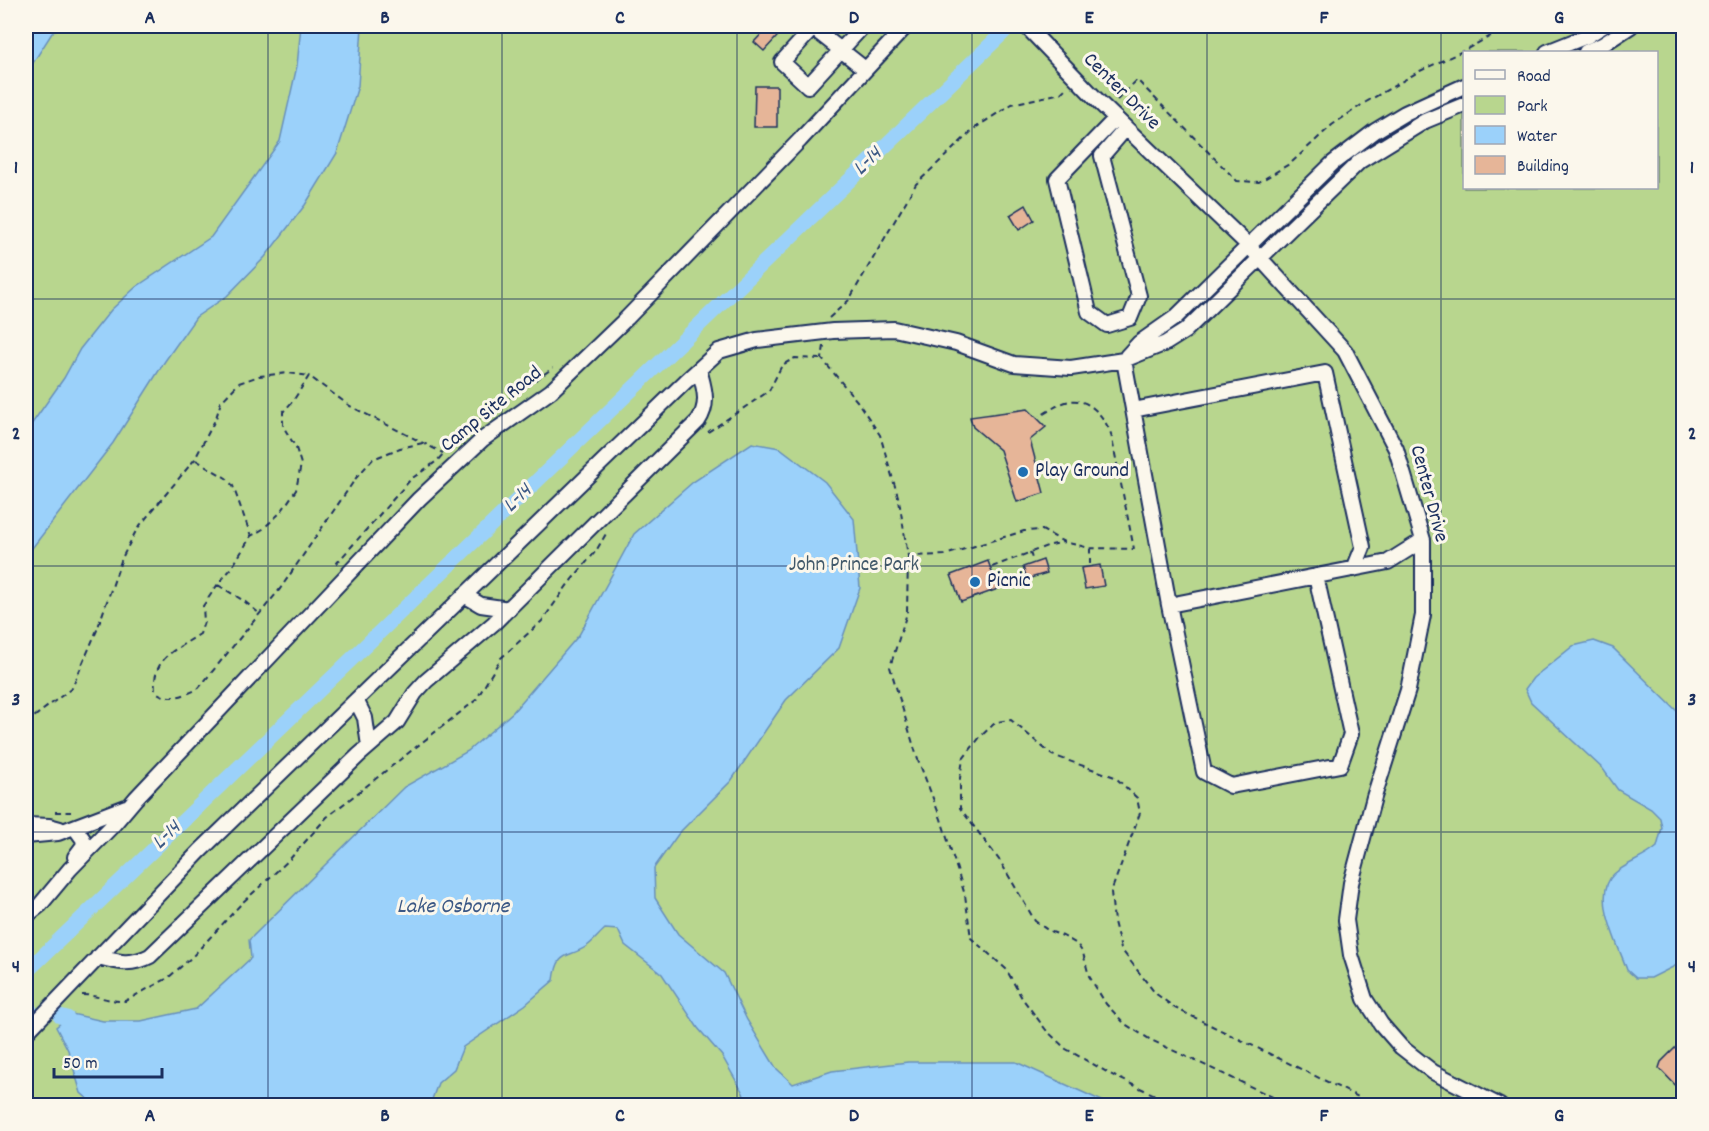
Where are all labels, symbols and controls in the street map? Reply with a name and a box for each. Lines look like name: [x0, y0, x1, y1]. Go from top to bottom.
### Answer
text: A: [145, 5, 156, 33]
text: B: [380, 5, 390, 33]
text: C: [615, 5, 625, 33]
text: D: [849, 5, 860, 33]
text: E: [1084, 5, 1094, 33]
text: F: [1320, 5, 1330, 33]
text: G: [1554, 5, 1564, 33]
street label: Center Drive: [1075, 46, 1167, 138]
legend: [1463, 51, 1658, 189]
text: Road: [1517, 65, 1551, 90]
text: Park: [1517, 95, 1548, 120]
text: Water: [1517, 125, 1557, 150]
water label: L-14: [846, 139, 891, 184]
text: 1: [14, 155, 18, 183]
text: Building: [1517, 155, 1569, 180]
text: 1: [1690, 155, 1694, 183]
street label: Camp Site Road: [435, 360, 549, 460]
text: 2: [12, 421, 20, 449]
text: 2: [1688, 421, 1696, 449]
street label: Center Drive: [1401, 442, 1455, 546]
place label: Play Ground: [1035, 457, 1129, 487]
marker: Play Ground: [1016, 465, 1030, 479]
water label: L-14: [496, 476, 541, 521]
park label: John Prince Park: [789, 551, 919, 581]
place label: Picnic: [987, 567, 1031, 597]
marker: Picnic: [968, 575, 982, 589]
text: 3: [12, 687, 20, 715]
text: 3: [1688, 687, 1696, 715]
water label: L-14: [145, 813, 190, 858]
water label: Lake Osborne: [397, 892, 510, 923]
text: 4: [12, 954, 20, 982]
text: 4: [1688, 954, 1696, 982]
scale bar: [54, 1041, 162, 1079]
text: 50 m: [63, 1052, 98, 1077]
text: A: [145, 1103, 156, 1131]
text: B: [380, 1103, 390, 1131]
text: C: [615, 1103, 625, 1131]
text: D: [849, 1103, 860, 1131]
text: E: [1084, 1103, 1094, 1131]
text: F: [1320, 1103, 1330, 1131]
text: G: [1554, 1103, 1564, 1131]

